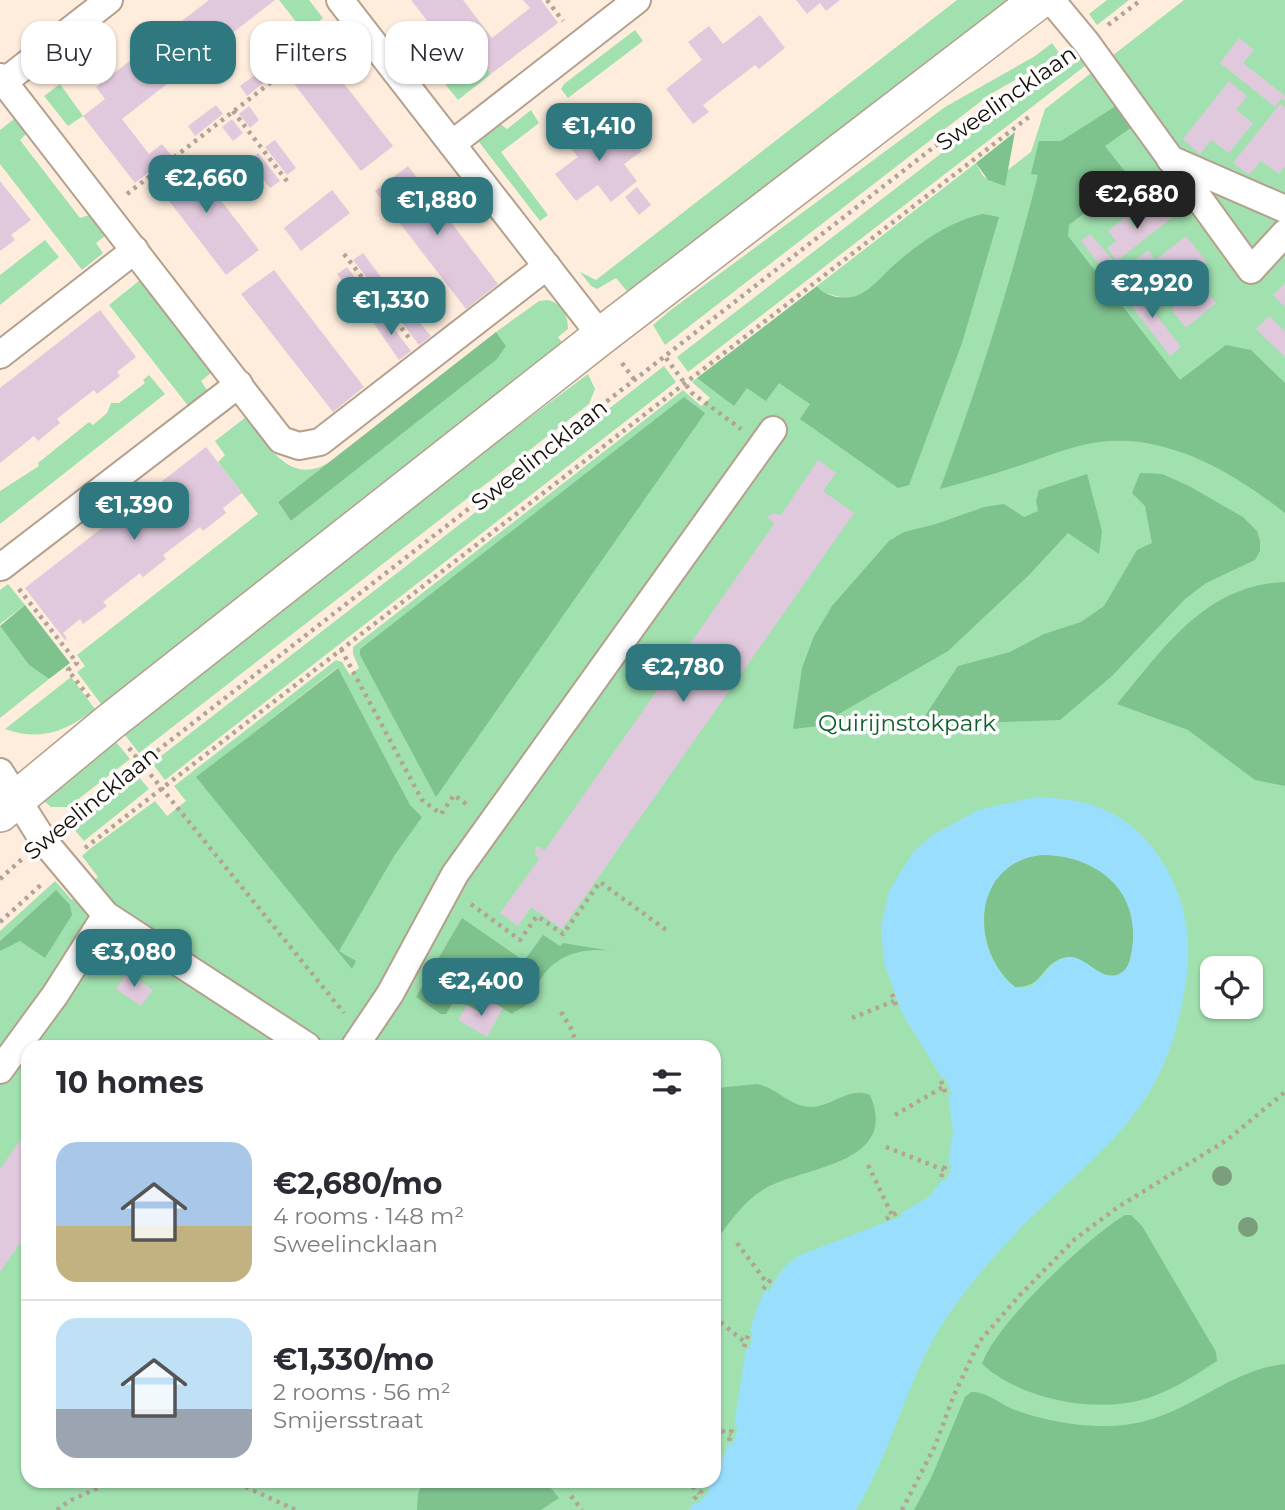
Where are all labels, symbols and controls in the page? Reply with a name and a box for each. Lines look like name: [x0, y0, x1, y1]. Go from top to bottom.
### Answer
chip: Buy: [21, 21, 116, 84]
chip: Rent: [130, 21, 236, 84]
chip: Filters: [250, 21, 371, 84]
chip: New: [385, 21, 488, 84]
street label: Sweelincklaan: [930, 39, 1082, 157]
pin: €1,410: [542, 104, 656, 163]
text: €1,410: [562, 112, 636, 140]
pin: €2,660: [149, 156, 263, 215]
text: €2,660: [164, 164, 248, 192]
pin: €2,680: [1080, 172, 1194, 231]
pin: €1,880: [380, 177, 494, 237]
text: €2,680: [1095, 180, 1179, 208]
text: €1,880: [397, 186, 477, 214]
pin: €2,920: [1095, 260, 1209, 320]
text: €2,920: [1111, 269, 1193, 297]
pin: €1,330: [334, 278, 448, 337]
text: €1,330: [353, 286, 429, 314]
street label: Sweelincklaan: [465, 393, 613, 517]
pin: €1,390: [77, 482, 191, 542]
text: €1,390: [95, 491, 173, 519]
pin: €2,780: [626, 644, 740, 704]
text: €2,780: [642, 653, 724, 681]
park label: Quirijnstokpark: [818, 709, 996, 737]
street label: Sweelincklaan: [18, 740, 164, 866]
pin: €3,080: [77, 930, 191, 989]
text: €3,080: [92, 938, 176, 966]
map controls: [1200, 956, 1263, 1019]
button: locate: [1200, 956, 1263, 1019]
pin: €2,400: [424, 958, 538, 1018]
text: €2,400: [438, 967, 524, 995]
icon: filters: [648, 1063, 686, 1101]
text: 10 homes: [56, 1064, 204, 1101]
text: €2,680/mo: [273, 1165, 442, 1202]
icon: home: [112, 1170, 196, 1254]
text: 4 rooms · 148 m²: [273, 1202, 464, 1230]
text: Sweelincklaan: [273, 1230, 438, 1258]
text: €1,330/mo: [273, 1341, 434, 1378]
icon: home: [112, 1346, 196, 1430]
text: 2 rooms · 56 m²: [273, 1378, 451, 1406]
text: Smijersstraat: [273, 1406, 424, 1434]

